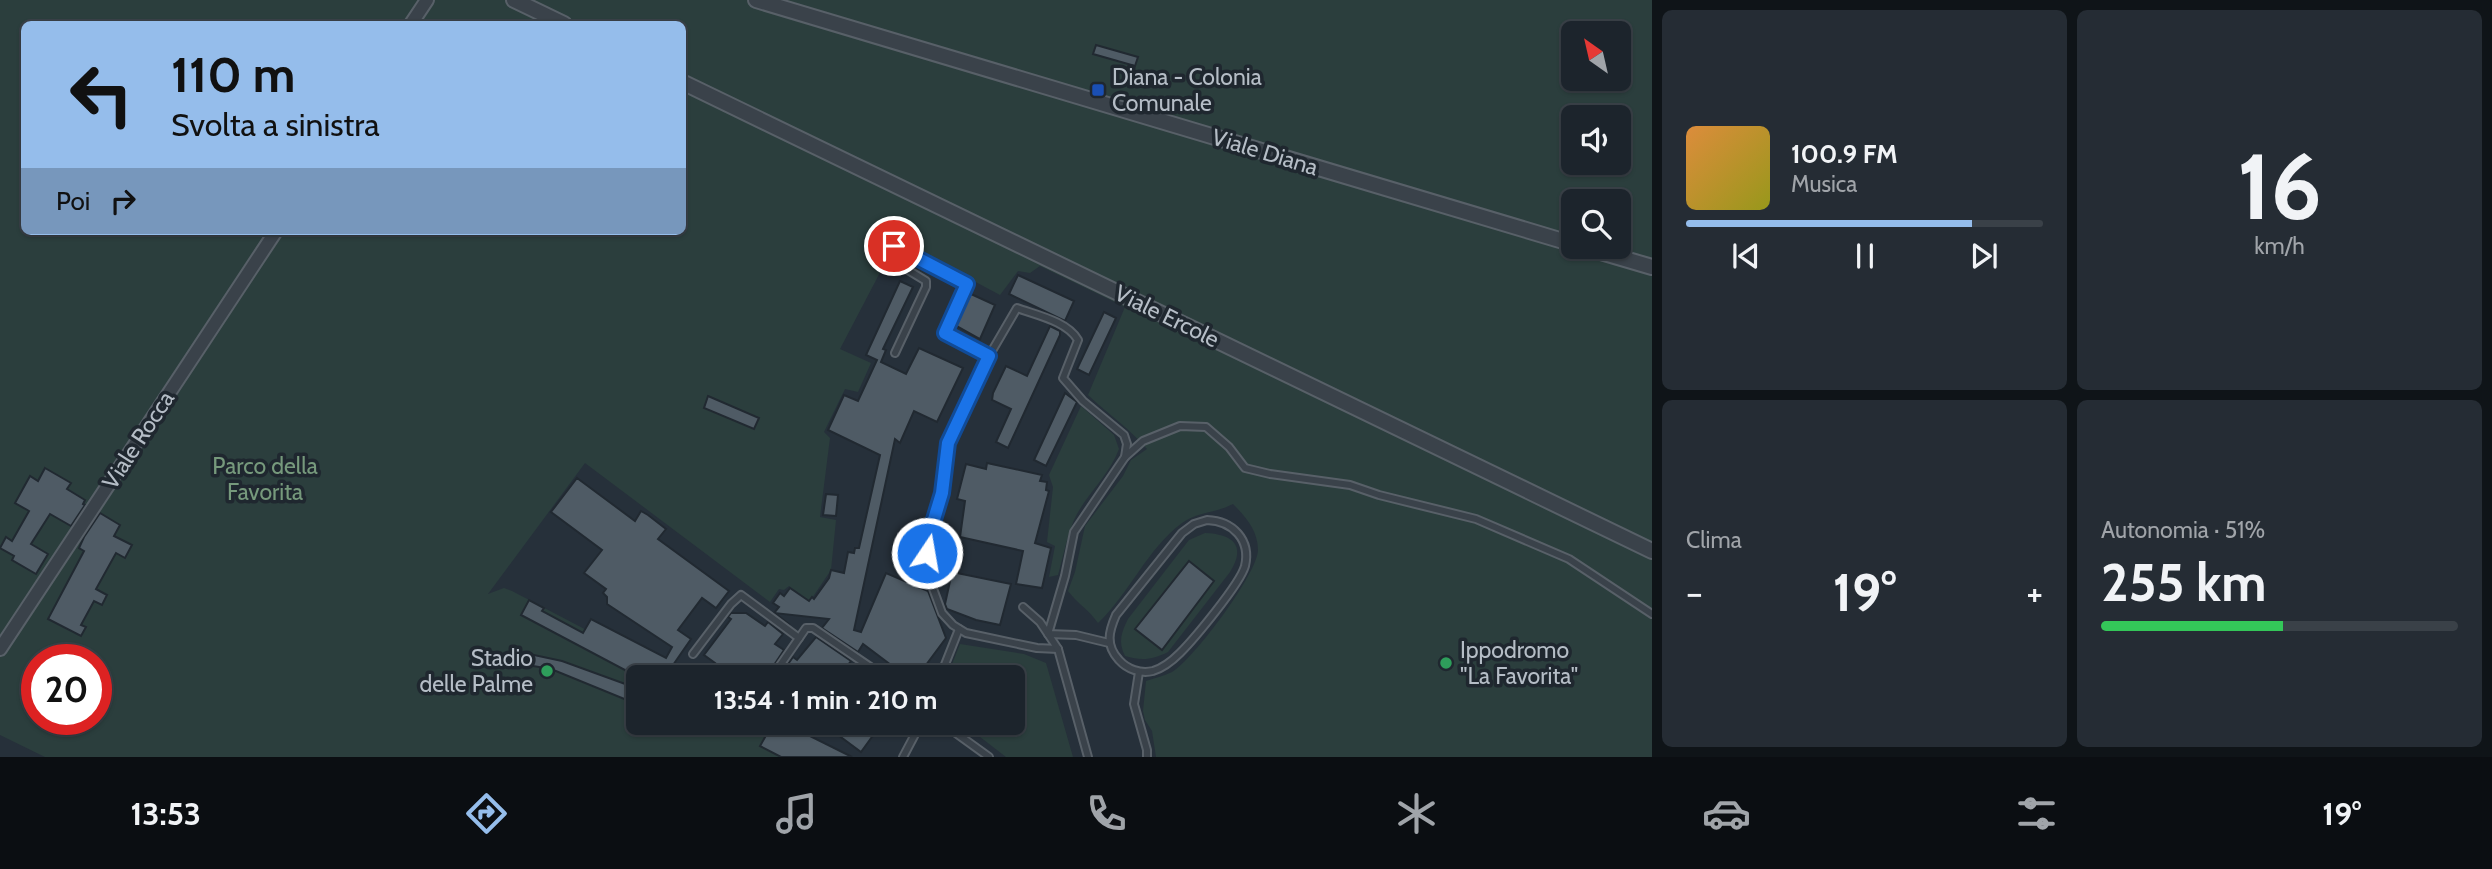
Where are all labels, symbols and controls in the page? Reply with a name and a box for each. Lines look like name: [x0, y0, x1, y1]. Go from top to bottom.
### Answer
north arrow: [1561, 21, 1631, 91]
map controls: [1561, 21, 1631, 259]
text: 110 m: [171, 45, 295, 104]
icon: left: [56, 49, 147, 140]
place label: Diana - Colonia Comunale: [1112, 63, 1262, 117]
marker: Diana - Colonia Comunale: [1090, 82, 1106, 98]
text: Svolta a sinistra: [171, 105, 380, 144]
button: sound: [1561, 105, 1631, 175]
street label: Viale Diana: [1208, 123, 1322, 181]
text: 16: [2237, 131, 2322, 242]
text: 100.9 FM: [1791, 138, 1898, 170]
text: Musica: [1791, 170, 1857, 198]
icon: right: [104, 182, 142, 220]
text: Poi: [56, 185, 90, 217]
button: search: [1561, 189, 1631, 259]
pin: [864, 216, 924, 276]
icon: arrive: [875, 227, 913, 265]
text: km/h: [2254, 232, 2305, 260]
icon: previous: [1727, 237, 1765, 275]
icon: pause: [1846, 237, 1884, 275]
icon: next: [1965, 237, 2003, 275]
street label: Viale Ercole: [1110, 279, 1224, 353]
street label: Viale Rocca: [96, 386, 180, 494]
park label: Parco della Favorita: [212, 452, 318, 506]
position arrow: [890, 516, 964, 590]
text: Autonomia · 51%: [2101, 516, 2265, 544]
text: Clima: [1686, 526, 1742, 554]
text: 255 km: [2101, 551, 2266, 614]
text: 19°: [1833, 561, 1896, 624]
text: −: [1686, 569, 1703, 616]
text: +: [2026, 569, 2043, 616]
place label: Ippodromo "La Favorita": [1460, 636, 1578, 690]
speed limit sign: 20: [21, 644, 112, 735]
place label: Stadio delle Palme: [420, 644, 533, 698]
marker: Ippodromo "La Favorita": [1438, 655, 1454, 671]
marker: Stadio delle Palme: [539, 663, 555, 679]
text: 13:54 · 1 min · 210 m: [714, 684, 937, 716]
icon: directions: [462, 789, 511, 838]
icon: music: [772, 789, 821, 838]
icon: phone: [1082, 789, 1131, 838]
icon: climate: [1392, 789, 1441, 838]
icon: car: [1702, 789, 1751, 838]
icon: filters: [2012, 789, 2061, 838]
text: 13:53: [131, 794, 201, 833]
text: 19°: [2322, 794, 2361, 833]

